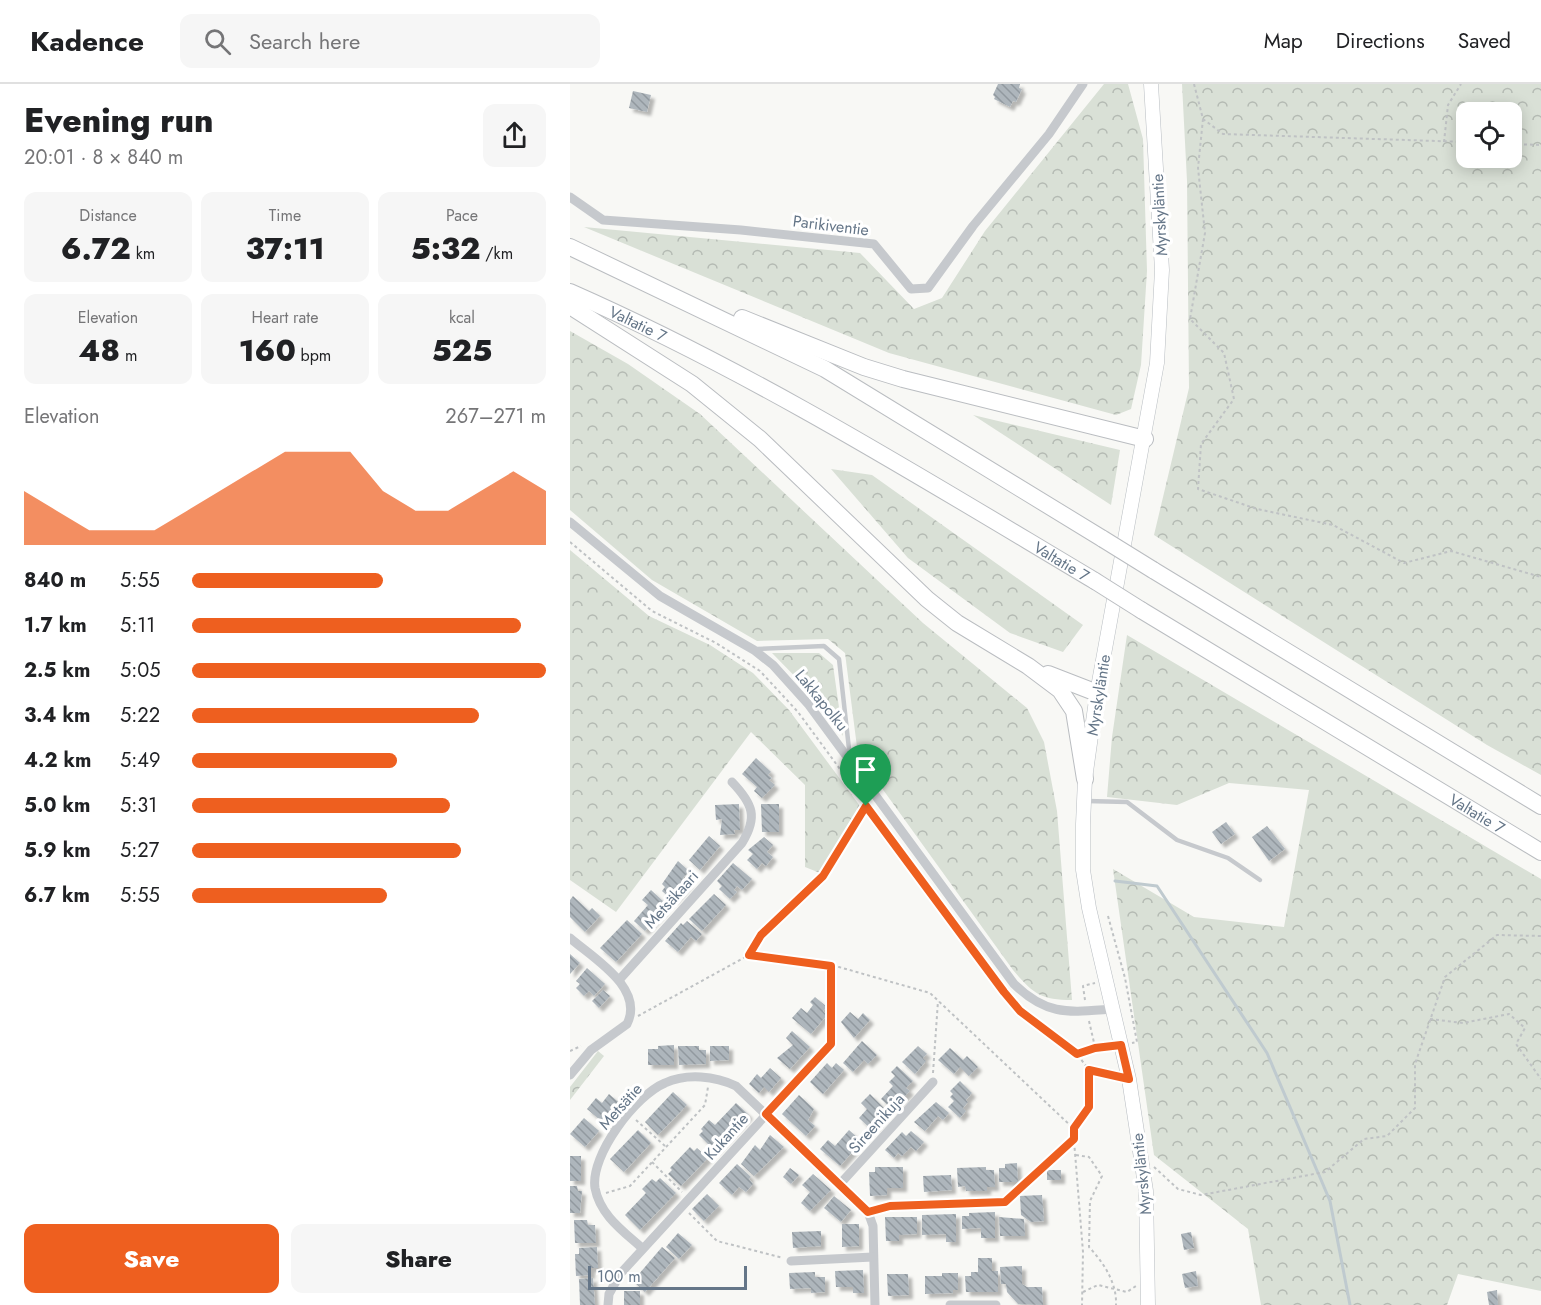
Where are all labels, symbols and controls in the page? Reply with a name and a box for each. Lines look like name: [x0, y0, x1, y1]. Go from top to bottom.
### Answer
search box: [180, 14, 600, 68]
text: Kadence: [30, 21, 144, 62]
icon: search: [201, 25, 234, 58]
text: Search here: [249, 25, 360, 57]
text: Map: [1264, 26, 1303, 56]
text: Directions: [1336, 26, 1425, 56]
text: Saved: [1458, 26, 1511, 56]
text: Evening run: [24, 97, 214, 144]
map controls: [1456, 102, 1522, 168]
button: locate: [1456, 102, 1522, 168]
button: share: [483, 104, 546, 167]
text: 20:01 · 8 × 840 m: [24, 143, 183, 172]
street label: Myrskyläntie: [1146, 173, 1173, 257]
text: Distance: [79, 204, 137, 227]
text: Time: [269, 204, 301, 227]
text: Pace: [446, 204, 478, 227]
street label: Parikiventie: [792, 209, 870, 242]
text: 6.72: [61, 227, 131, 270]
text: 37:11: [245, 227, 325, 270]
text: 5:32: [411, 227, 481, 270]
text: km: [131, 242, 155, 265]
text: /km: [481, 242, 513, 265]
street label: Valtatie 7: [605, 300, 671, 348]
text: Elevation: [78, 306, 138, 329]
text: Heart rate: [252, 306, 318, 329]
text: kcal: [449, 306, 475, 329]
text: 48: [79, 329, 120, 372]
text: 160: [239, 329, 296, 372]
text: 525: [432, 329, 492, 372]
text: m: [120, 344, 137, 367]
text: bpm: [296, 344, 331, 367]
text: Elevation: [24, 402, 99, 431]
text: 267–271 m: [445, 402, 546, 431]
street label: Valtatie 7: [1029, 536, 1094, 587]
text: 840 m: [24, 566, 86, 595]
text: 5:55: [120, 566, 160, 595]
text: 1.7 km: [24, 611, 87, 640]
text: 5:11: [120, 611, 155, 640]
street label: Myrskyläntie: [1081, 653, 1116, 738]
text: 2.5 km: [24, 656, 90, 685]
text: 5:05: [120, 656, 161, 685]
street label: Lakkapolku: [790, 665, 854, 736]
text: 3.4 km: [24, 701, 90, 730]
text: 5:22: [120, 701, 160, 730]
pin: [840, 744, 891, 806]
text: 4.2 km: [24, 746, 91, 775]
text: 5:49: [120, 746, 160, 775]
icon: arrive: [849, 753, 882, 786]
street label: Valtatie 7: [1445, 788, 1510, 840]
text: 5.0 km: [24, 791, 91, 820]
text: 5:31: [120, 791, 157, 820]
text: 5.9 km: [24, 836, 91, 865]
text: 5:27: [120, 836, 159, 865]
street label: Metsäkaari: [639, 865, 704, 934]
text: 6.7 km: [24, 881, 90, 910]
text: 5:55: [120, 881, 160, 910]
street label: Metsätie: [593, 1078, 647, 1135]
street label: Sireenikuja: [843, 1088, 910, 1159]
street label: Kukantie: [699, 1108, 754, 1165]
street label: Myrskyläntie: [1126, 1132, 1157, 1216]
button: Save: [24, 1224, 279, 1293]
button: Share: [291, 1224, 546, 1293]
scale bar: [588, 1263, 747, 1290]
text: 100 m: [597, 1265, 641, 1288]

